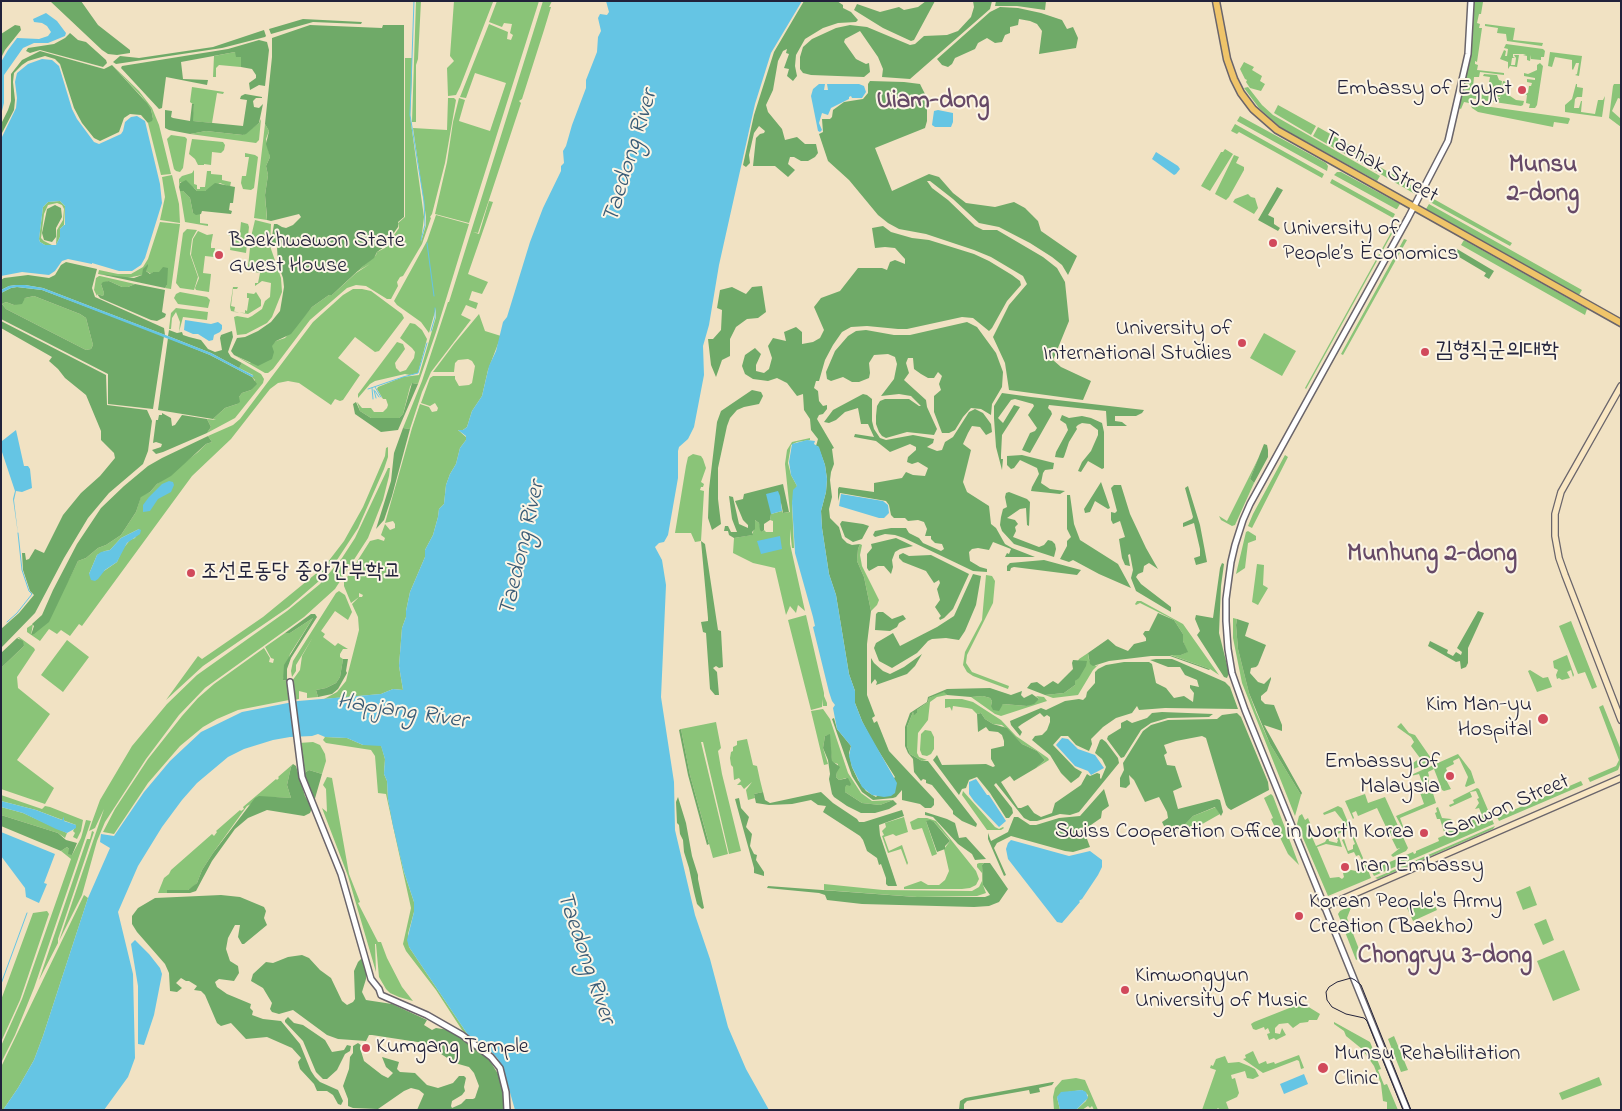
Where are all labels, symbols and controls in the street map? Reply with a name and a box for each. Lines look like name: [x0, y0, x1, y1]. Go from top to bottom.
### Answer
place label: Embassy of Egypt: [1336, 77, 1512, 103]
marker: Embassy of Egypt: [1516, 84, 1528, 96]
water label: Taedong River: [598, 87, 666, 227]
district label: Uiam-dong: [876, 88, 990, 118]
street label: Taehak Street: [1318, 126, 1442, 210]
district label: Munsu 2-dong: [1507, 152, 1579, 211]
place label: University of People’s Economics: [1283, 217, 1458, 268]
place label: Baekhwawon State Guest House: [229, 229, 405, 280]
marker: University of People’s Economics: [1267, 237, 1279, 249]
marker: Baekhwawon State Guest House: [213, 249, 225, 261]
place label: University of International Studies: [1043, 317, 1232, 368]
marker: University of International Studies: [1236, 337, 1248, 349]
place label: 김형직군의대학: [1435, 339, 1559, 365]
marker: 김형직군의대학: [1419, 346, 1431, 358]
water label: Taedong River: [494, 479, 554, 619]
district label: Munhung 2-dong: [1347, 541, 1517, 571]
place label: 조선로동당 중앙간부학교: [201, 560, 401, 586]
marker: 조선로동당 중앙간부학교: [185, 567, 197, 579]
water label: Hapjang River: [335, 688, 469, 738]
place label: Kim Man-yu Hospital: [1426, 693, 1532, 744]
marker: Kim Man-yu Hospital: [1536, 712, 1550, 726]
place label: Embassy of Malaysia: [1324, 750, 1440, 801]
street label: Sanwon Street: [1440, 770, 1574, 846]
marker: Embassy of Malaysia: [1444, 770, 1456, 782]
place label: Swiss Cooperation Office in North Korea: [1055, 820, 1414, 846]
marker: Swiss Cooperation Office in North Korea: [1418, 827, 1430, 839]
place label: Iran Embassy: [1355, 854, 1484, 880]
marker: Iran Embassy: [1339, 861, 1351, 873]
water label: Taedong River: [548, 888, 620, 1028]
place label: Korean People's Army Creation (Baekho): [1309, 890, 1502, 941]
marker: Korean People's Army Creation (Baekho): [1293, 910, 1305, 922]
district label: Chongryu 3-dong: [1358, 943, 1532, 973]
place label: Kimwongyun University of Music: [1135, 964, 1308, 1016]
marker: Kimwongyun University of Music: [1119, 984, 1131, 996]
place label: Kumgang Temple: [376, 1035, 529, 1061]
marker: Kumgang Temple: [360, 1042, 372, 1054]
place label: Munsu Rehabilitation Clinic: [1334, 1042, 1520, 1094]
marker: Munsu Rehabilitation Clinic: [1316, 1061, 1330, 1075]

